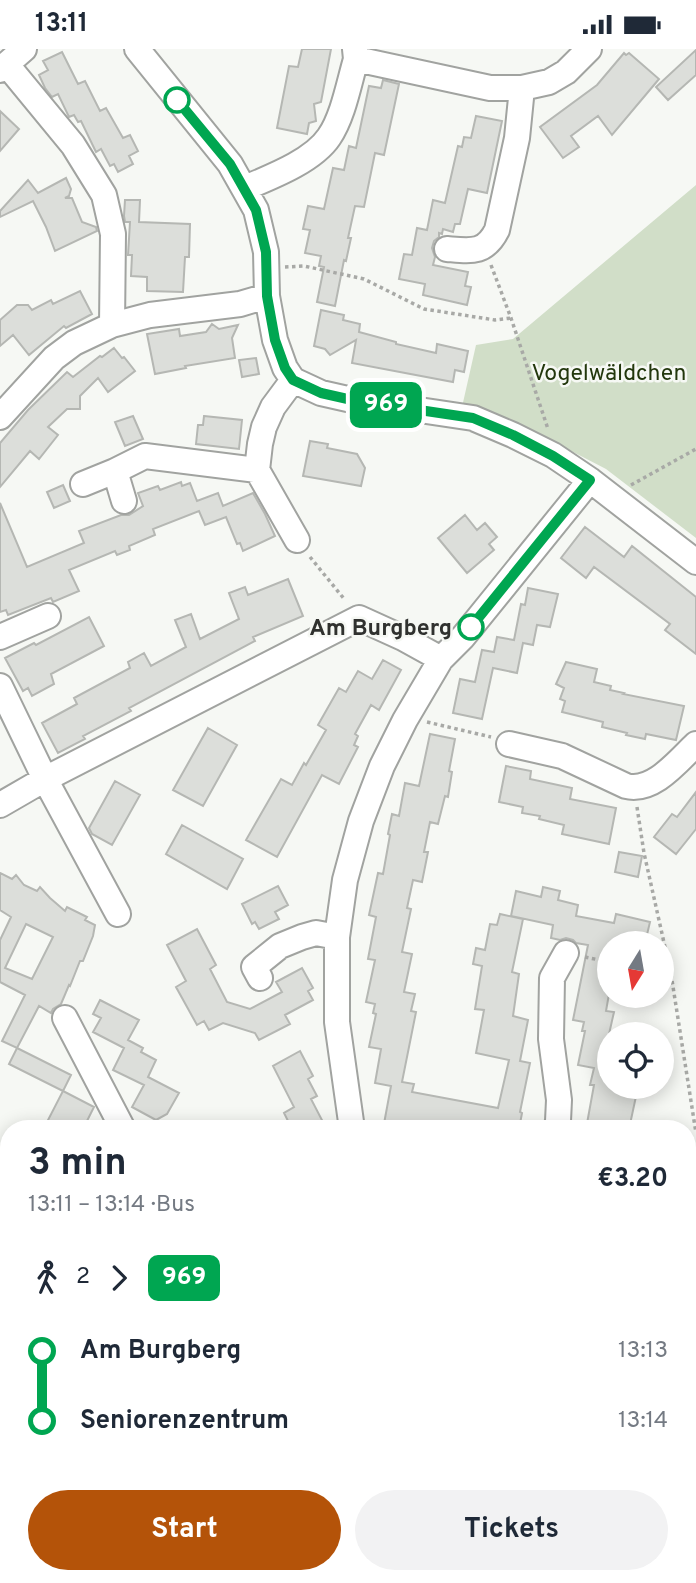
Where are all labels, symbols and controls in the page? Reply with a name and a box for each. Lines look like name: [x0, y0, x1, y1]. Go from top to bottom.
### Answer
text: 13:11: [35, 8, 88, 41]
unlabelled marker: [164, 87, 190, 113]
park label: Vogelwäldchen: [532, 360, 686, 389]
line badge: 969: [346, 382, 426, 428]
text: 969: [364, 390, 408, 420]
marker: Am Burgberg: [458, 614, 484, 640]
place label: Am Burgberg: [309, 615, 452, 644]
north arrow: [597, 931, 674, 1008]
map controls: [597, 931, 674, 1099]
button: locate: [597, 1022, 674, 1099]
text: 3 min: [28, 1140, 127, 1189]
text: €3.20: [597, 1163, 668, 1196]
text: 13:11 – 13:14 · Bus: [28, 1191, 195, 1220]
icon: walk: [28, 1259, 66, 1297]
icon: forward: [100, 1259, 138, 1297]
text: 2: [76, 1263, 90, 1292]
text: 969: [162, 1263, 206, 1293]
text: Am Burgberg: [80, 1335, 241, 1368]
text: 13:13: [618, 1337, 668, 1366]
text: Seniorenzentrum: [80, 1405, 289, 1438]
text: 13:14: [618, 1407, 668, 1436]
button: Start: [28, 1490, 341, 1570]
button: Tickets: [355, 1490, 668, 1570]

